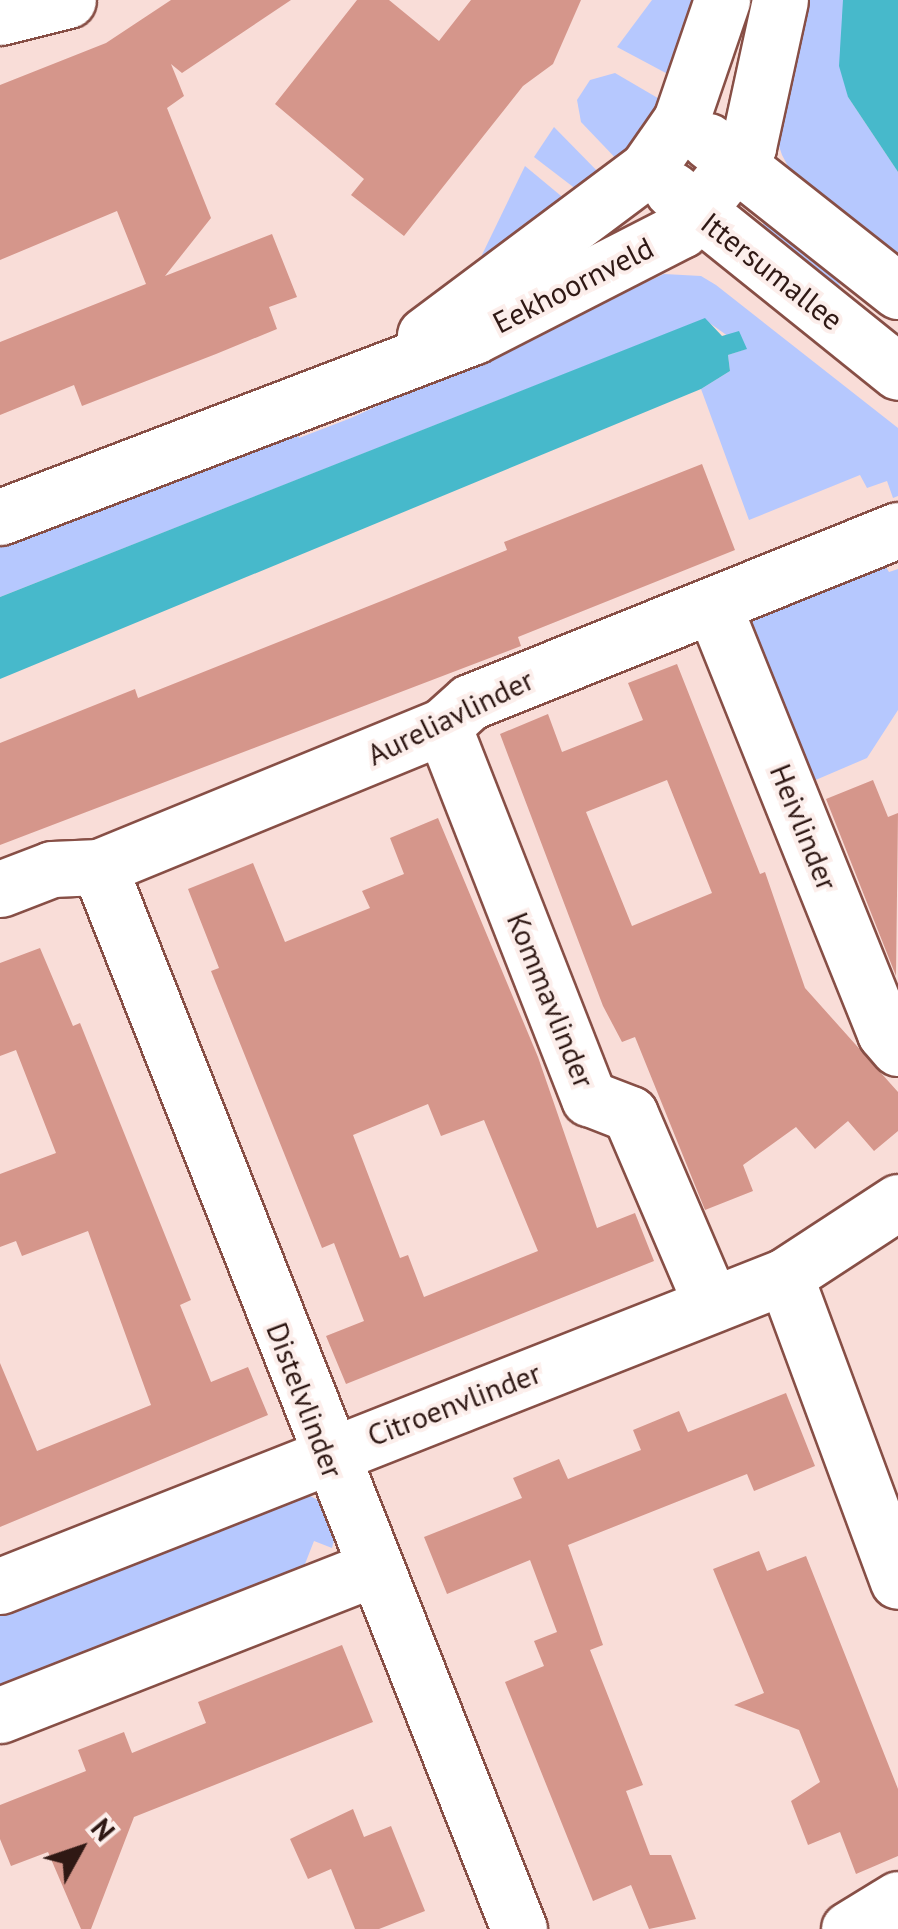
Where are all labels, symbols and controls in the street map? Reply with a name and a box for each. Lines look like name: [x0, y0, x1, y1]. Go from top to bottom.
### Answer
street label: Ittersumallee: [694, 205, 850, 337]
street label: Eekhoornveld: [487, 229, 659, 341]
street label: Aureliavlinder: [361, 661, 539, 773]
street label: Heivlinder: [762, 759, 846, 895]
street label: Kommavlinder: [500, 907, 602, 1093]
street label: Distelvlinder: [259, 1317, 351, 1483]
street label: Citroenvlinder: [362, 1354, 546, 1454]
north arrow: [30, 1799, 130, 1899]
text: N: [83, 1810, 123, 1848]

